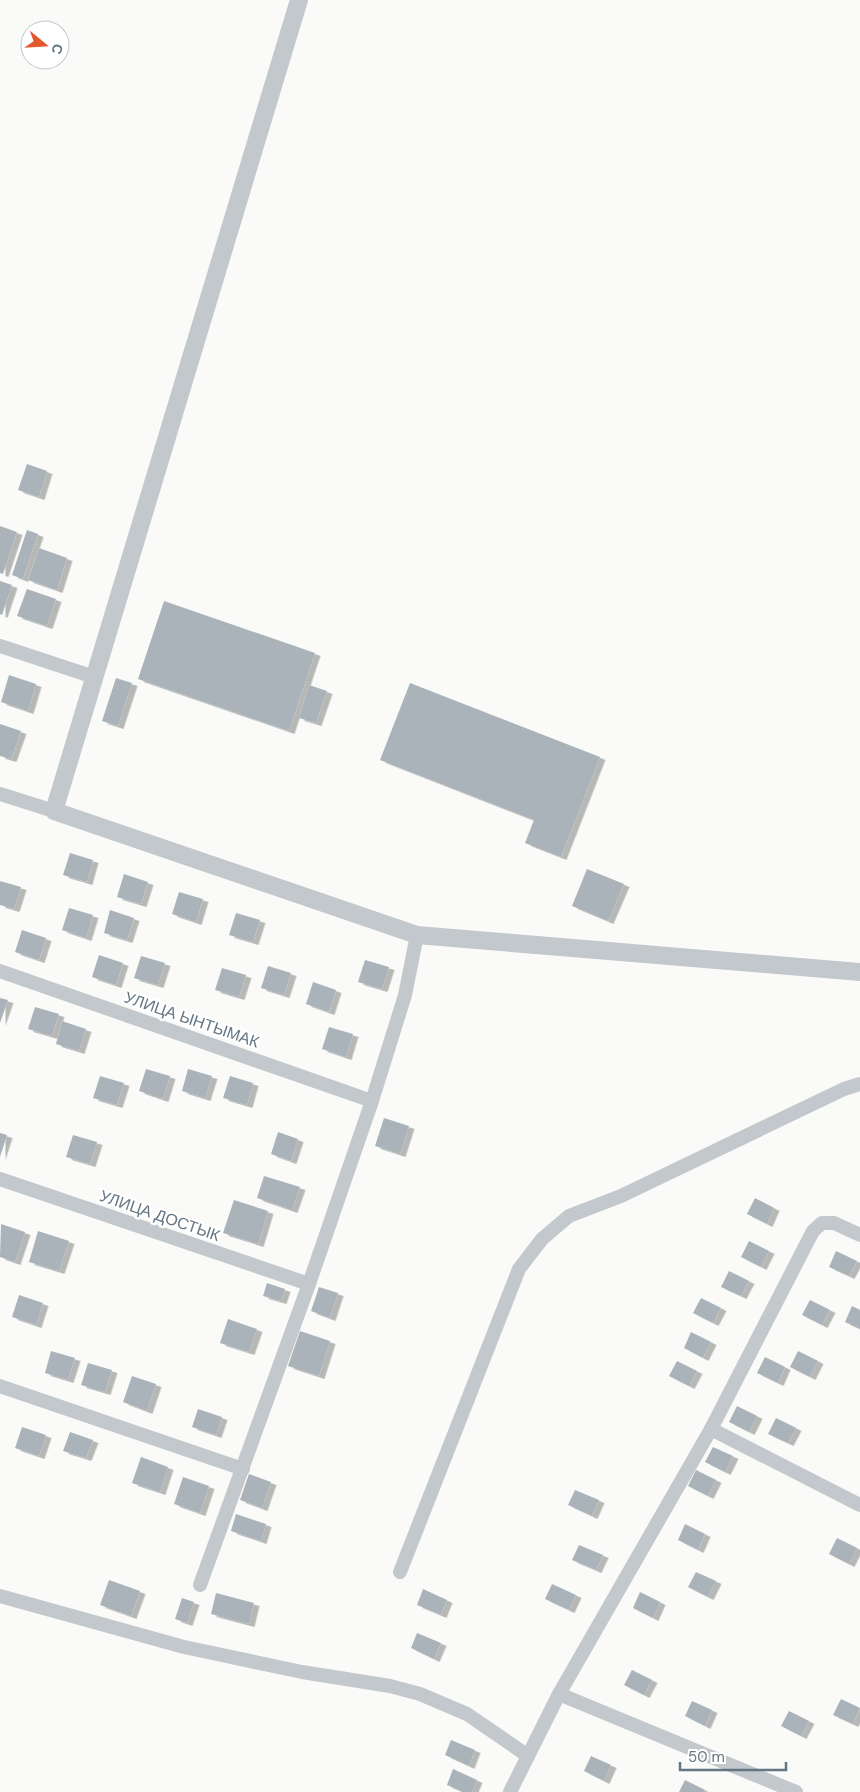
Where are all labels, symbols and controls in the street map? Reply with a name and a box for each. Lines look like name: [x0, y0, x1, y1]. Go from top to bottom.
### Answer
north arrow: [20, 20, 70, 70]
text: С: [47, 41, 67, 57]
street label: УЛИЦА ЫНТЫМАК: [122, 987, 263, 1053]
street label: УЛИЦА ДОСТЫК: [97, 1185, 223, 1246]
scale bar: [680, 1740, 786, 1772]
text: 50 m: [688, 1747, 725, 1767]

